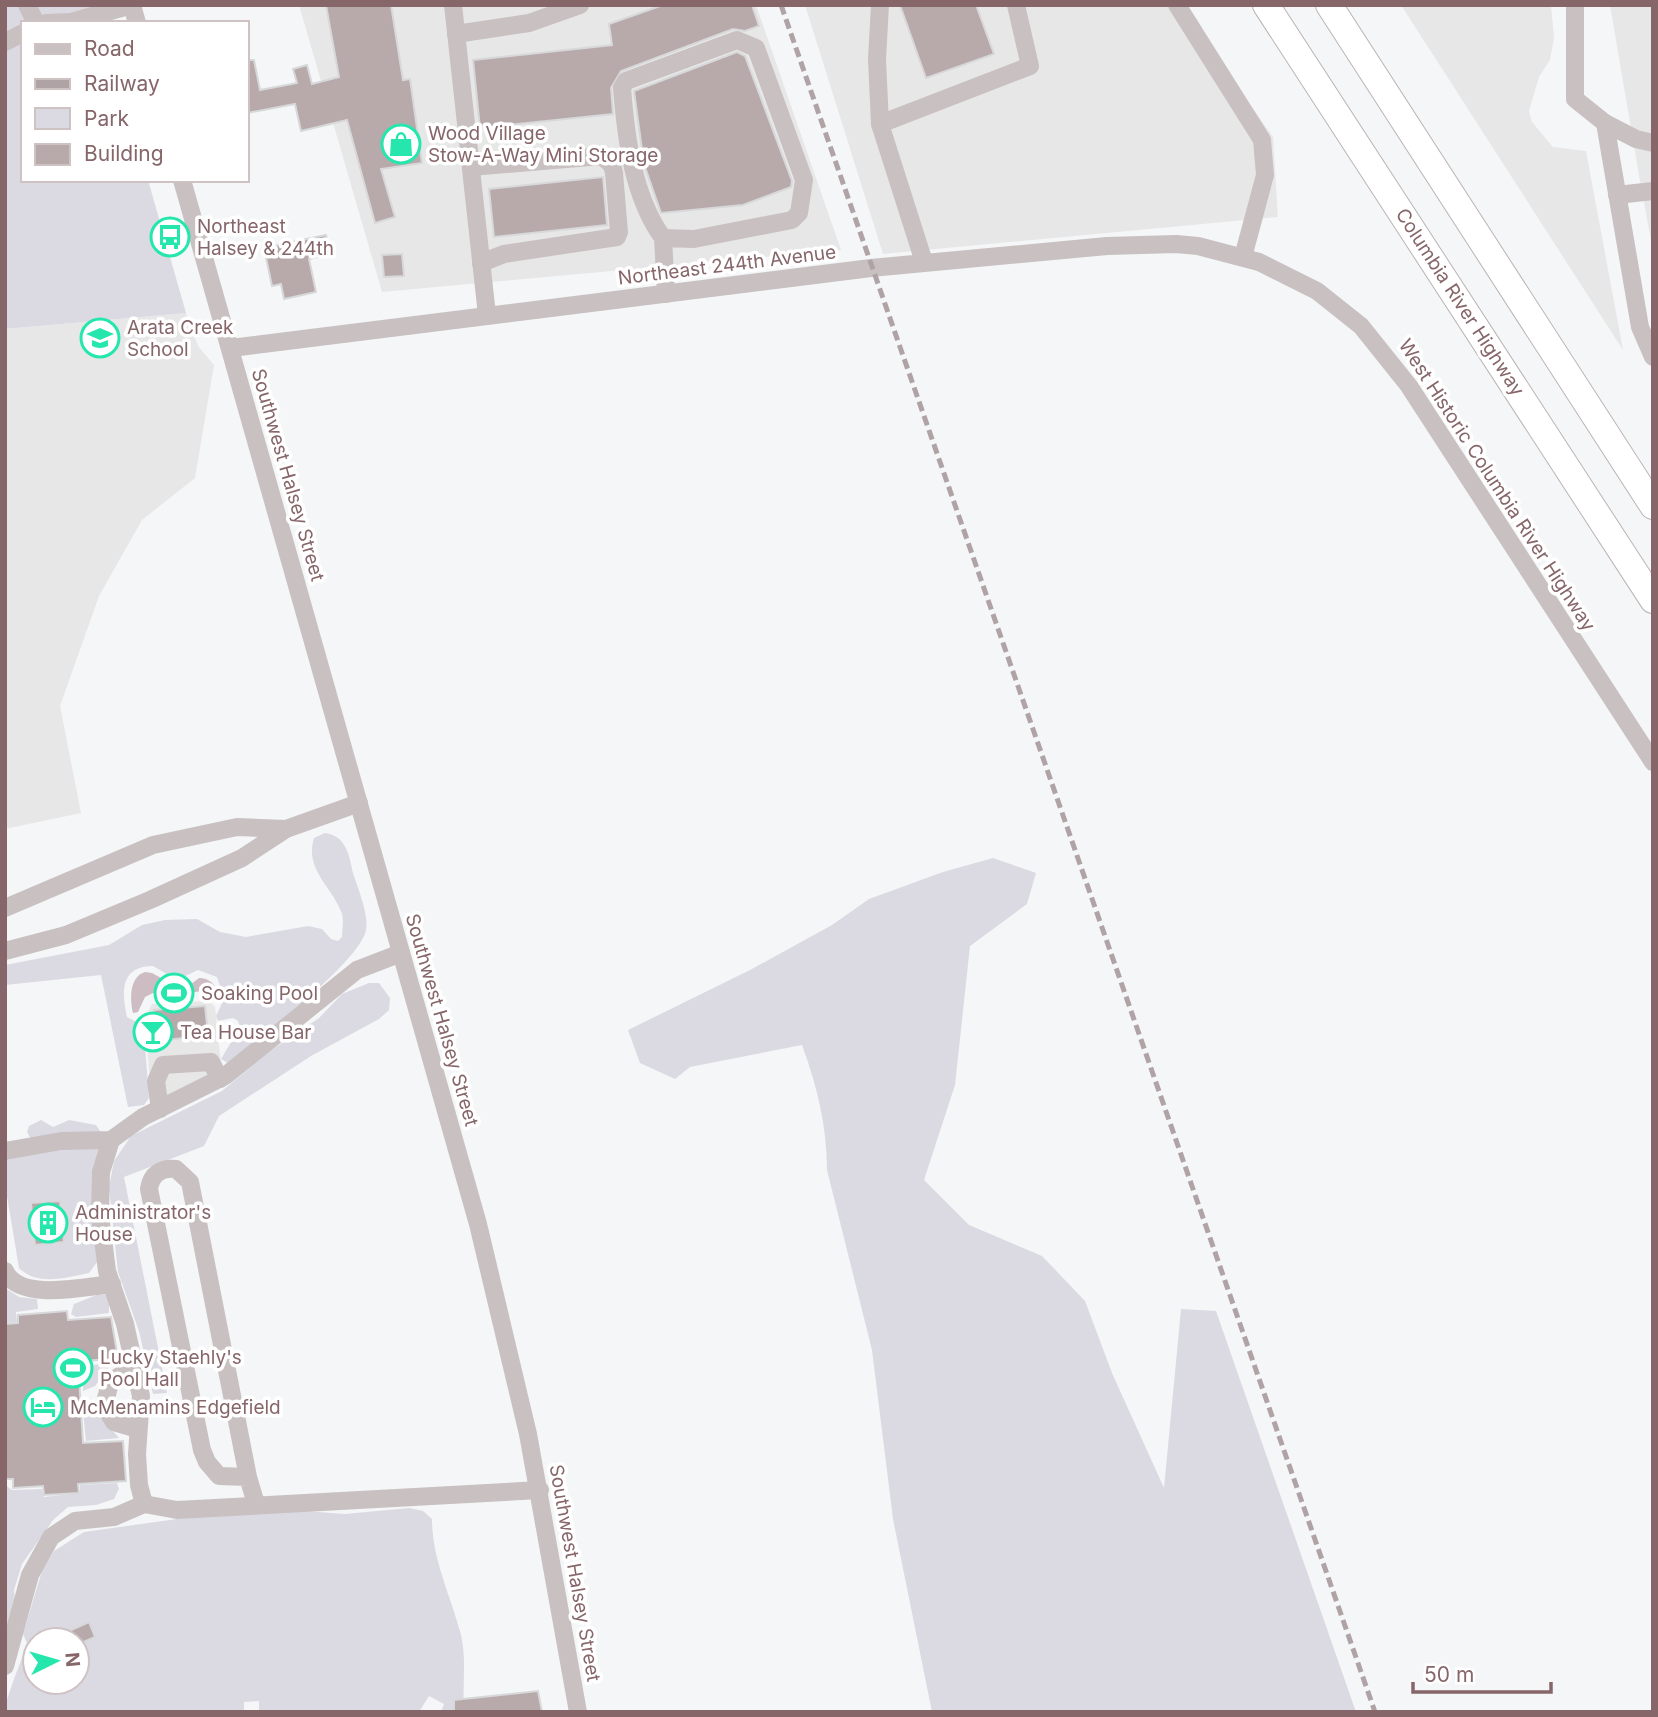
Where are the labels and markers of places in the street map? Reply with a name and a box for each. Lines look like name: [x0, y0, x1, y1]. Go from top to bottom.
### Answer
place label: Wood Village Stow-A-Way Mini Storage: [428, 122, 658, 167]
shop icon: Wood Village Stow-A-Way Mini Storage: [380, 123, 422, 165]
place label: Northeast Halsey & 244th: [197, 215, 334, 260]
bus stop icon: Northeast Halsey & 244th: [149, 216, 191, 258]
place label: Arata Creek School: [127, 316, 234, 361]
school or university icon: Arata Creek School: [79, 317, 121, 359]
sports icon: Soaking Pool: [153, 972, 195, 1014]
place label: Soaking Pool: [201, 982, 318, 1005]
bar icon: Tea House Bar: [132, 1011, 174, 1053]
place label: Tea House Bar: [180, 1021, 312, 1044]
place label: Administrator's House: [75, 1201, 211, 1246]
building icon: Administrator's House: [27, 1202, 69, 1244]
place label: Lucky Staehly's Pool Hall: [100, 1346, 242, 1391]
sports icon: Lucky Staehly's Pool Hall: [52, 1347, 94, 1389]
hotel icon: McMenamins Edgefield: [22, 1386, 64, 1428]
place label: McMenamins Edgefield: [70, 1396, 281, 1419]

